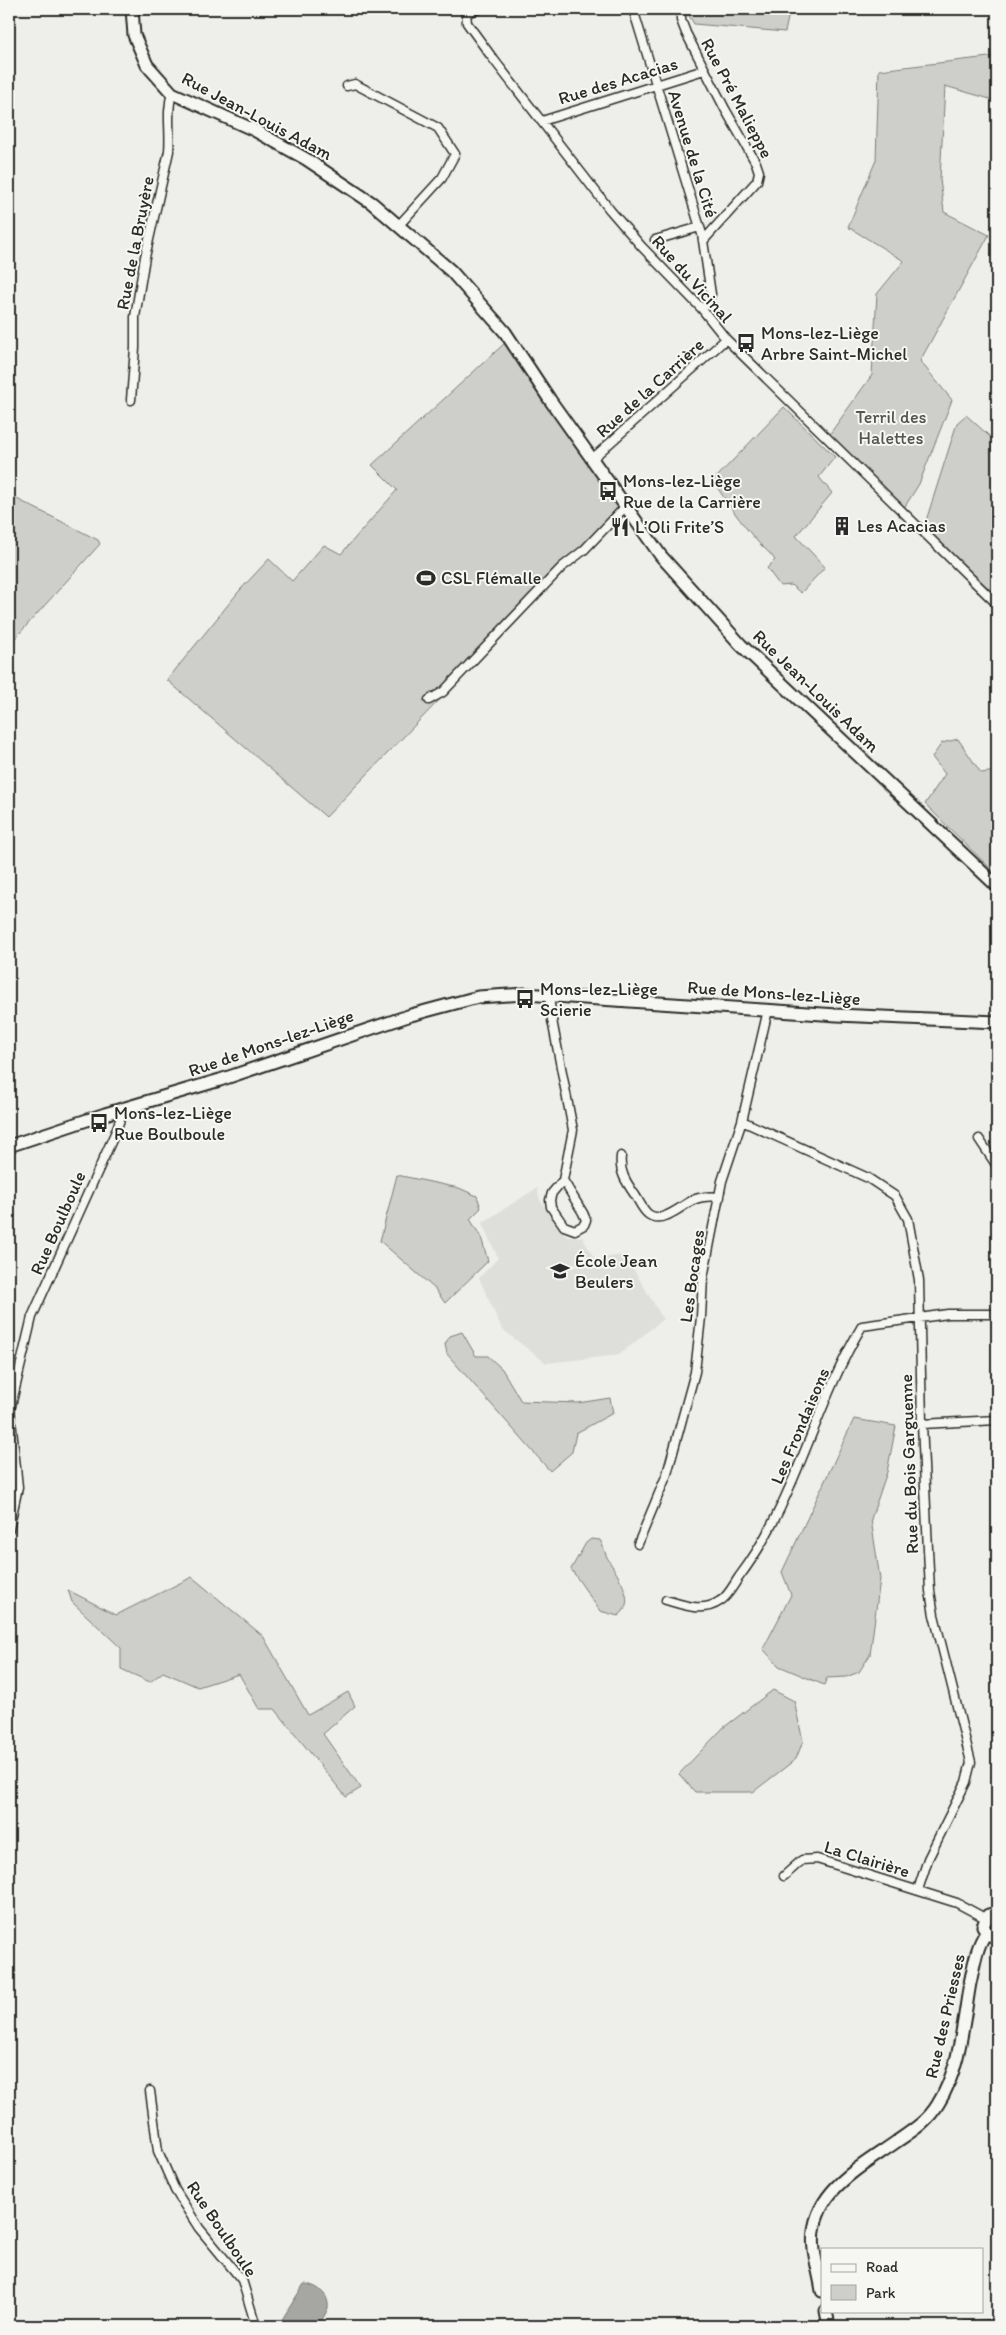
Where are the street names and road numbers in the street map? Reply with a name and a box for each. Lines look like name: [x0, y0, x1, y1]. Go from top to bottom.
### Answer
street label: Rue Pré Malieppe: [696, 34, 778, 162]
street label: Rue des Acacias: [556, 52, 680, 110]
street label: Rue Jean-Louis Adam: [178, 67, 336, 165]
street label: Avenue de la Cité: [663, 88, 723, 220]
street label: Rue de la Bruyère: [111, 174, 159, 312]
street label: Rue du Vicinal: [647, 231, 737, 327]
street label: Rue de la Carrière: [591, 334, 709, 442]
street label: Rue Jean-Louis Adam: [748, 625, 884, 757]
street label: Rue de Mons-lez-Liège: [687, 976, 861, 1010]
street label: Rue de Mons-lez-Liège: [185, 1004, 357, 1082]
street label: Rue Boulboule: [25, 1168, 91, 1278]
street label: Les Bocages: [675, 1228, 709, 1324]
street label: Les Frondaisons: [766, 1364, 834, 1488]
street label: Rue du Bois Garguenne: [895, 1374, 923, 1554]
street label: La Clairière: [822, 1836, 912, 1882]
street label: Rue des Priesses: [920, 1951, 970, 2081]
street label: Rue Boulboule: [182, 2177, 262, 2281]

